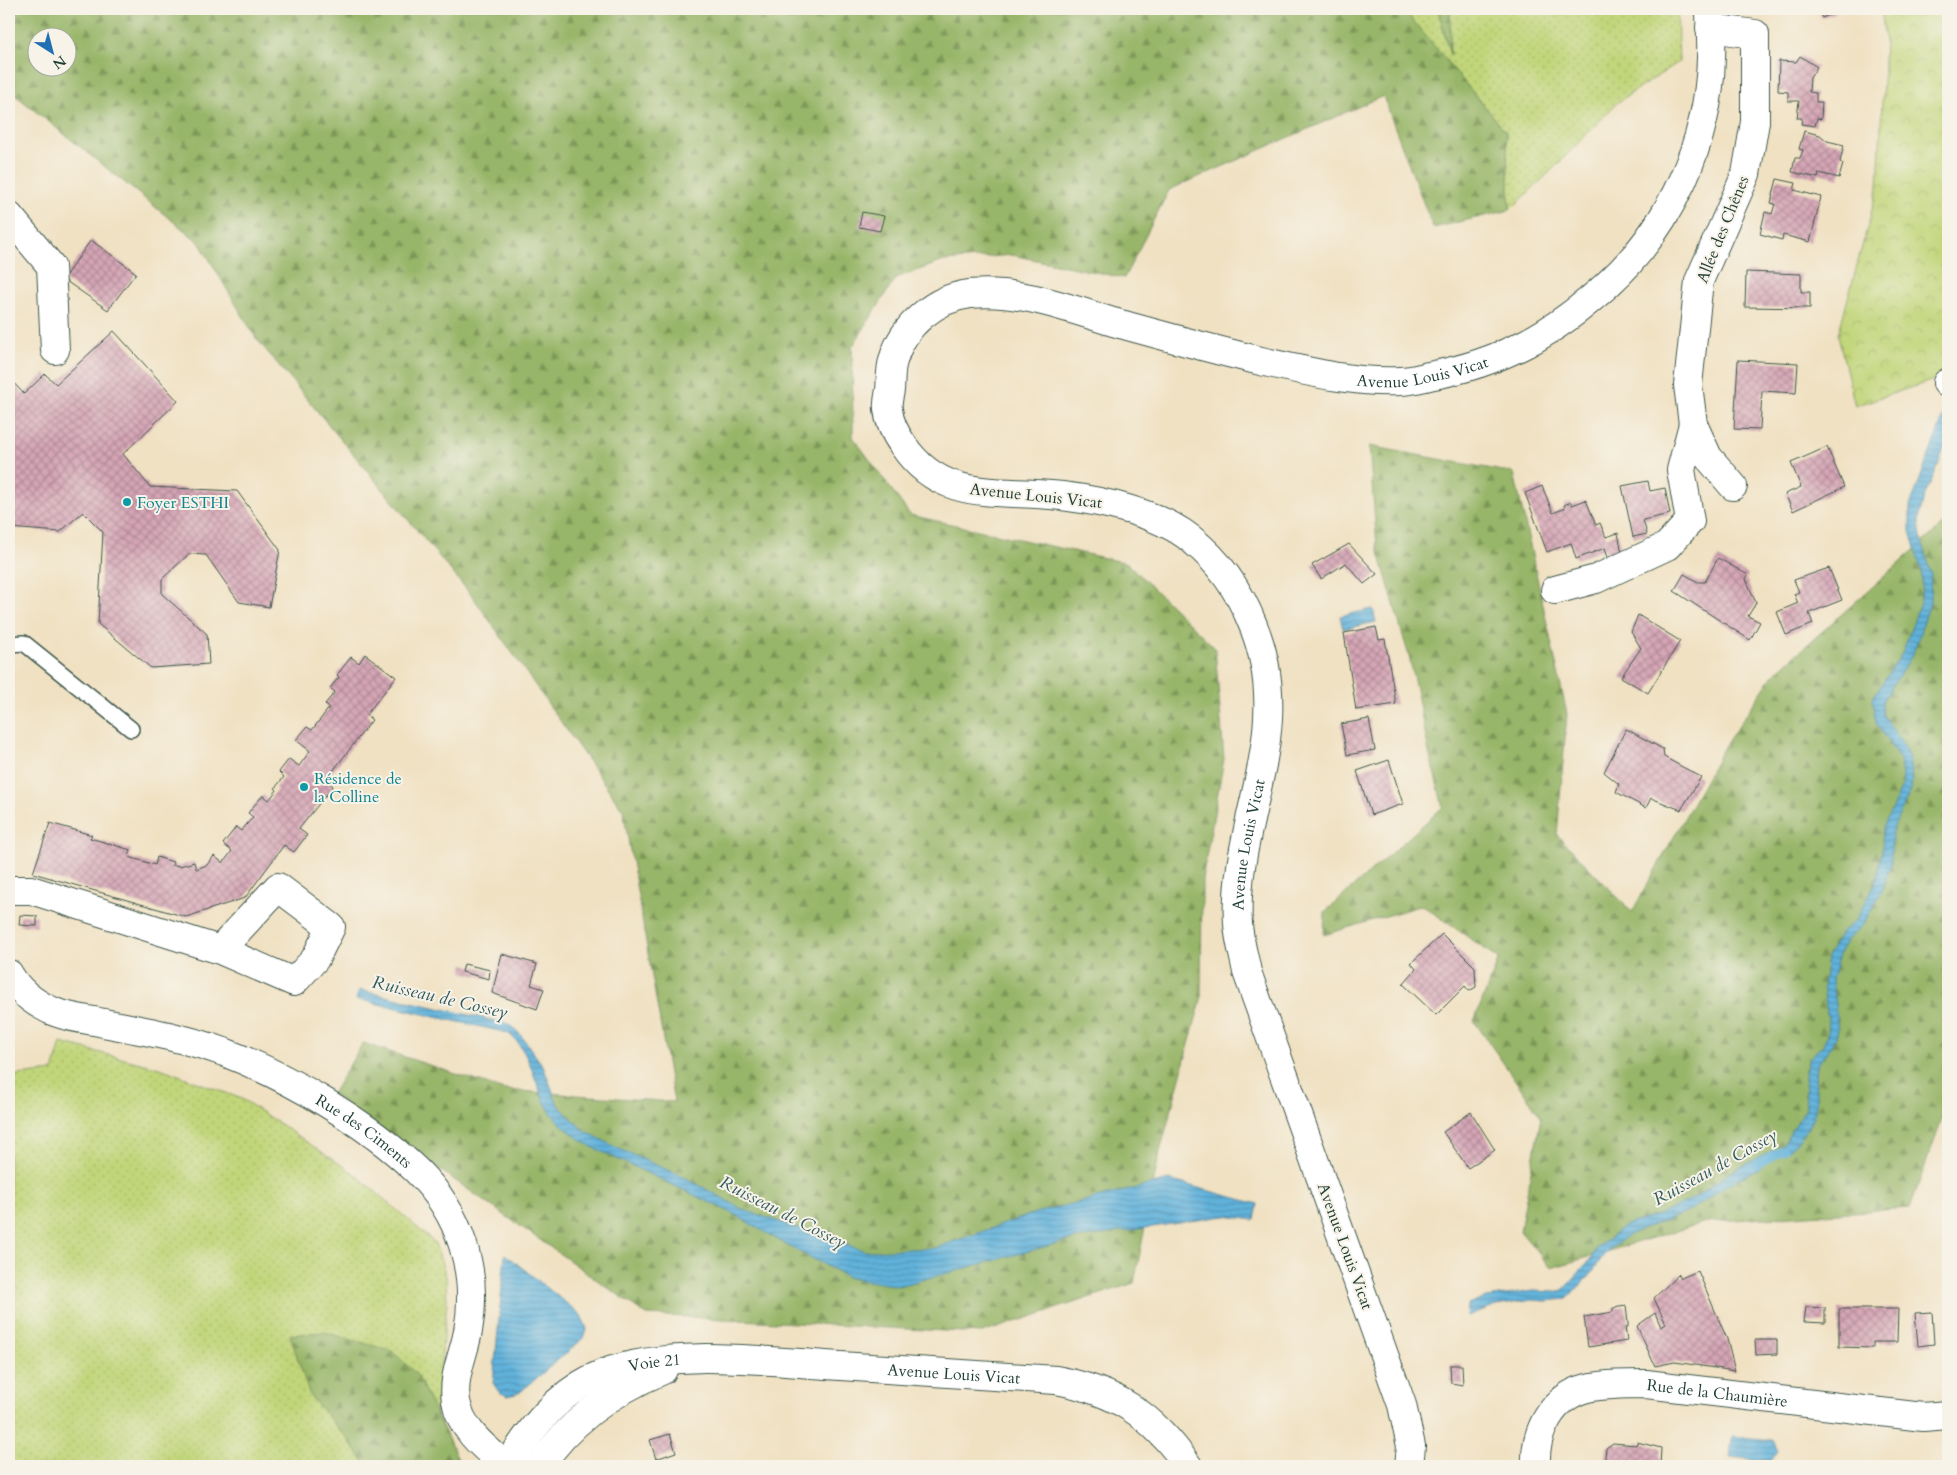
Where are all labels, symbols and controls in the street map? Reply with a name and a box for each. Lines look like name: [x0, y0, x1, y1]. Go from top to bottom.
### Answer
north arrow: [28, 28, 78, 78]
text: N: [49, 51, 70, 73]
street label: Allée des Chênes: [1691, 173, 1754, 286]
street label: Avenue Louis Vicat: [1356, 351, 1491, 393]
street label: Avenue Louis Vicat: [969, 478, 1103, 514]
place label: Foyer ESTHI: [137, 492, 229, 514]
marker: Foyer ESTHI: [121, 496, 133, 508]
place label: Résidence de la Colline: [314, 768, 402, 808]
street label: Avenue Louis Vicat: [1228, 777, 1271, 911]
marker: Résidence de la Colline: [298, 781, 310, 793]
water label: Ruisseau de Cossey: [370, 970, 510, 1025]
street label: Rue des Ciments: [312, 1089, 417, 1173]
water label: Ruisseau de Cossey: [1649, 1123, 1782, 1212]
water label: Ruisseau de Cossey: [715, 1170, 850, 1255]
street label: Avenue Louis Vicat: [1312, 1180, 1378, 1313]
street label: Voie 21: [626, 1349, 681, 1377]
street label: Avenue Louis Vicat: [887, 1359, 1021, 1390]
street label: Rue de la Chaumière: [1645, 1374, 1789, 1413]

